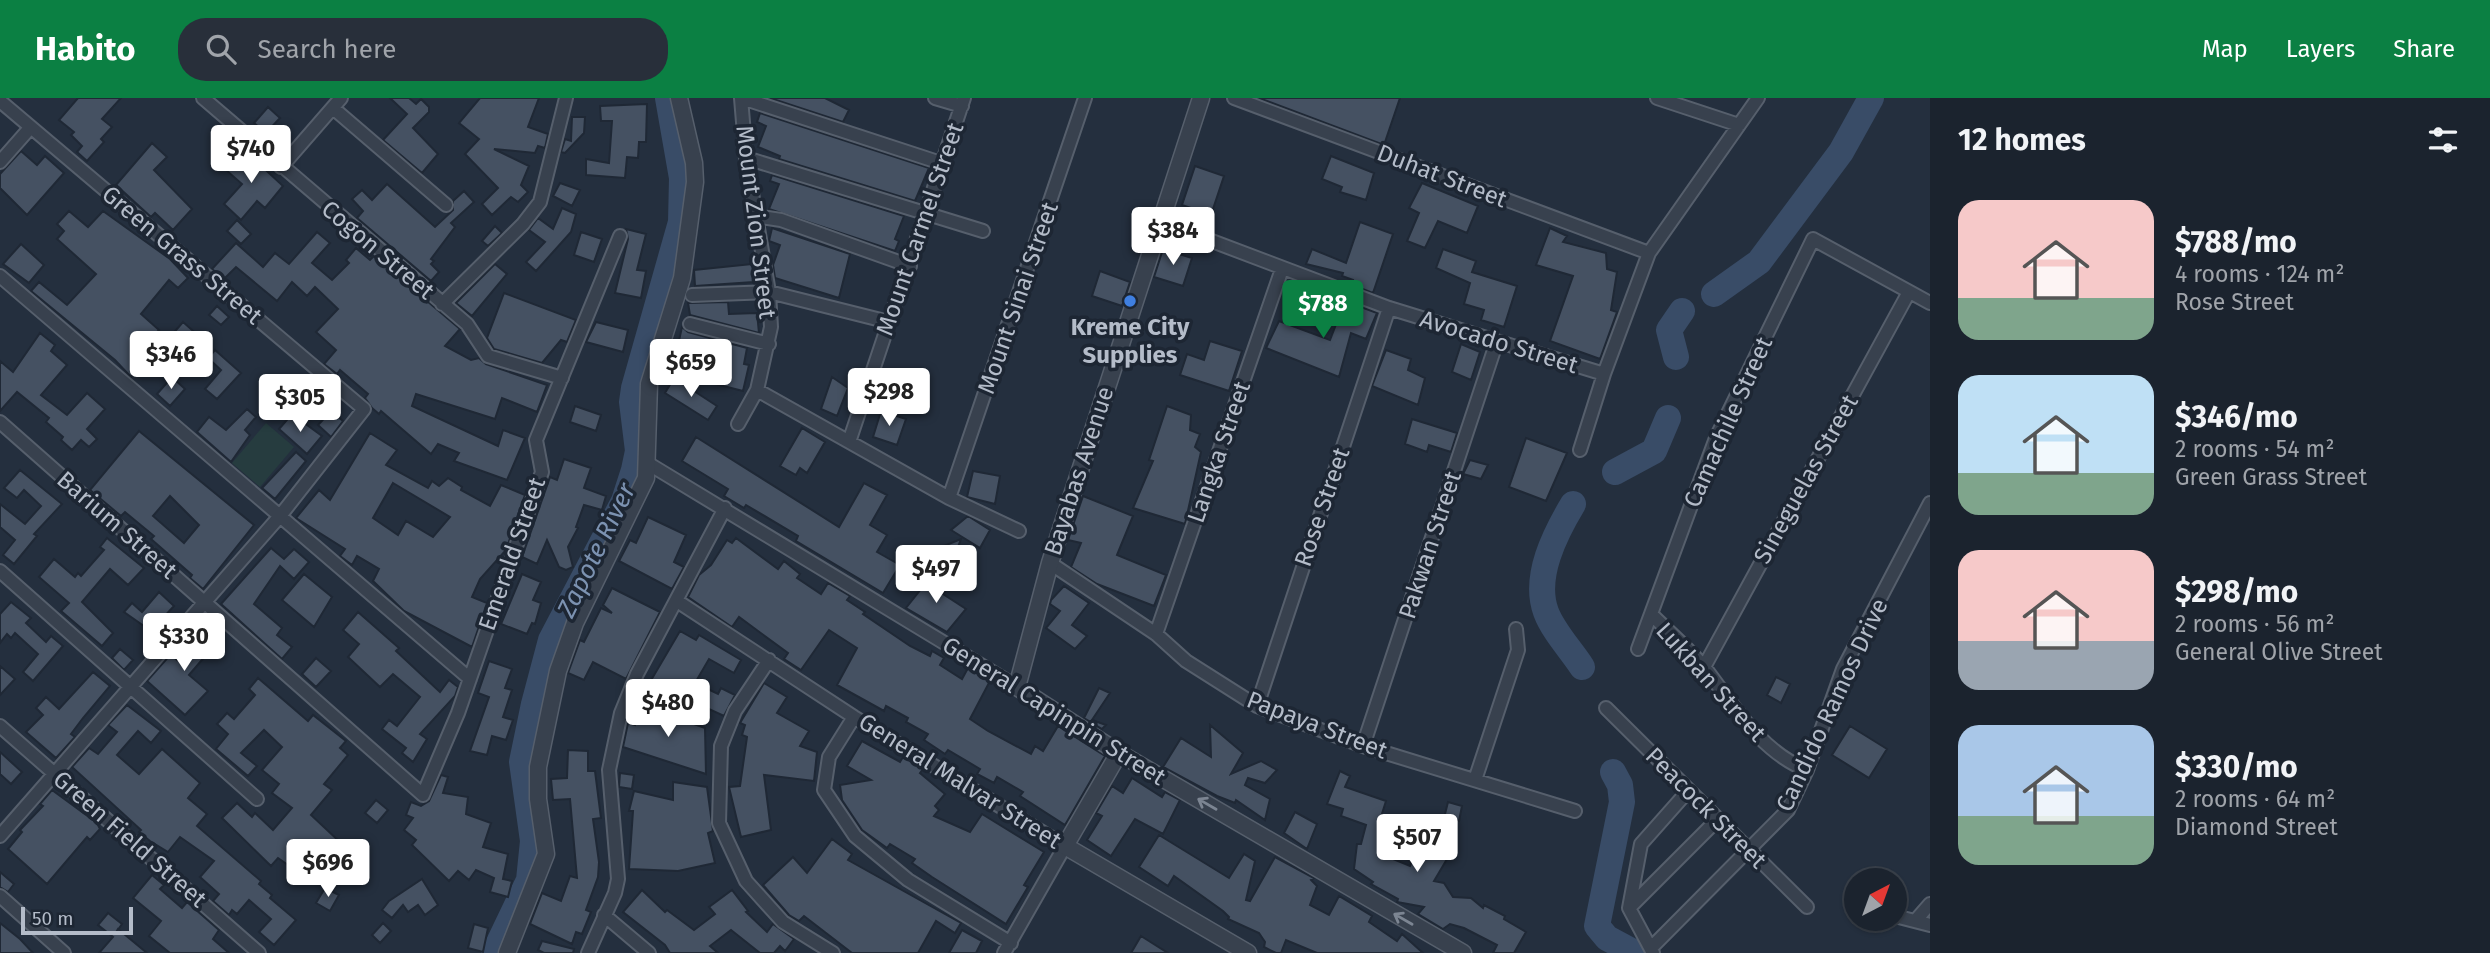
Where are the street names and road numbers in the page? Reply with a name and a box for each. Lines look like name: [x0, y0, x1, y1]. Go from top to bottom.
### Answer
street label: Mount Carmel Street: [870, 119, 970, 339]
street label: Mount Zion Street: [730, 124, 782, 321]
street label: Duhat Street: [1373, 138, 1511, 214]
street label: Green Grass Street: [96, 180, 268, 330]
street label: Cogon Street: [316, 195, 440, 305]
street label: Mount Sinai Street: [972, 198, 1064, 398]
street label: Avocado Street: [1417, 305, 1582, 379]
street label: Camachile Street: [1678, 332, 1778, 512]
street label: Langka Street: [1182, 377, 1256, 526]
street label: Bayabas Avenue: [1039, 383, 1119, 559]
street label: Sineguelas Street: [1748, 389, 1864, 568]
street label: Rose Street: [1289, 444, 1356, 570]
street label: Barium Street: [51, 465, 183, 585]
street label: Pakwan Street: [1393, 467, 1467, 622]
street label: Emerald Street: [473, 473, 551, 634]
street label: Candido Ramos Drive: [1770, 594, 1894, 816]
street label: Lukban Street: [1650, 617, 1772, 748]
street label: General Capinpin Street: [937, 631, 1171, 791]
street label: Papaya Street: [1243, 685, 1392, 765]
street label: General Malvar Street: [854, 707, 1067, 855]
street label: Peacock Street: [1640, 742, 1772, 874]
street label: Green Field Street: [48, 765, 213, 913]

